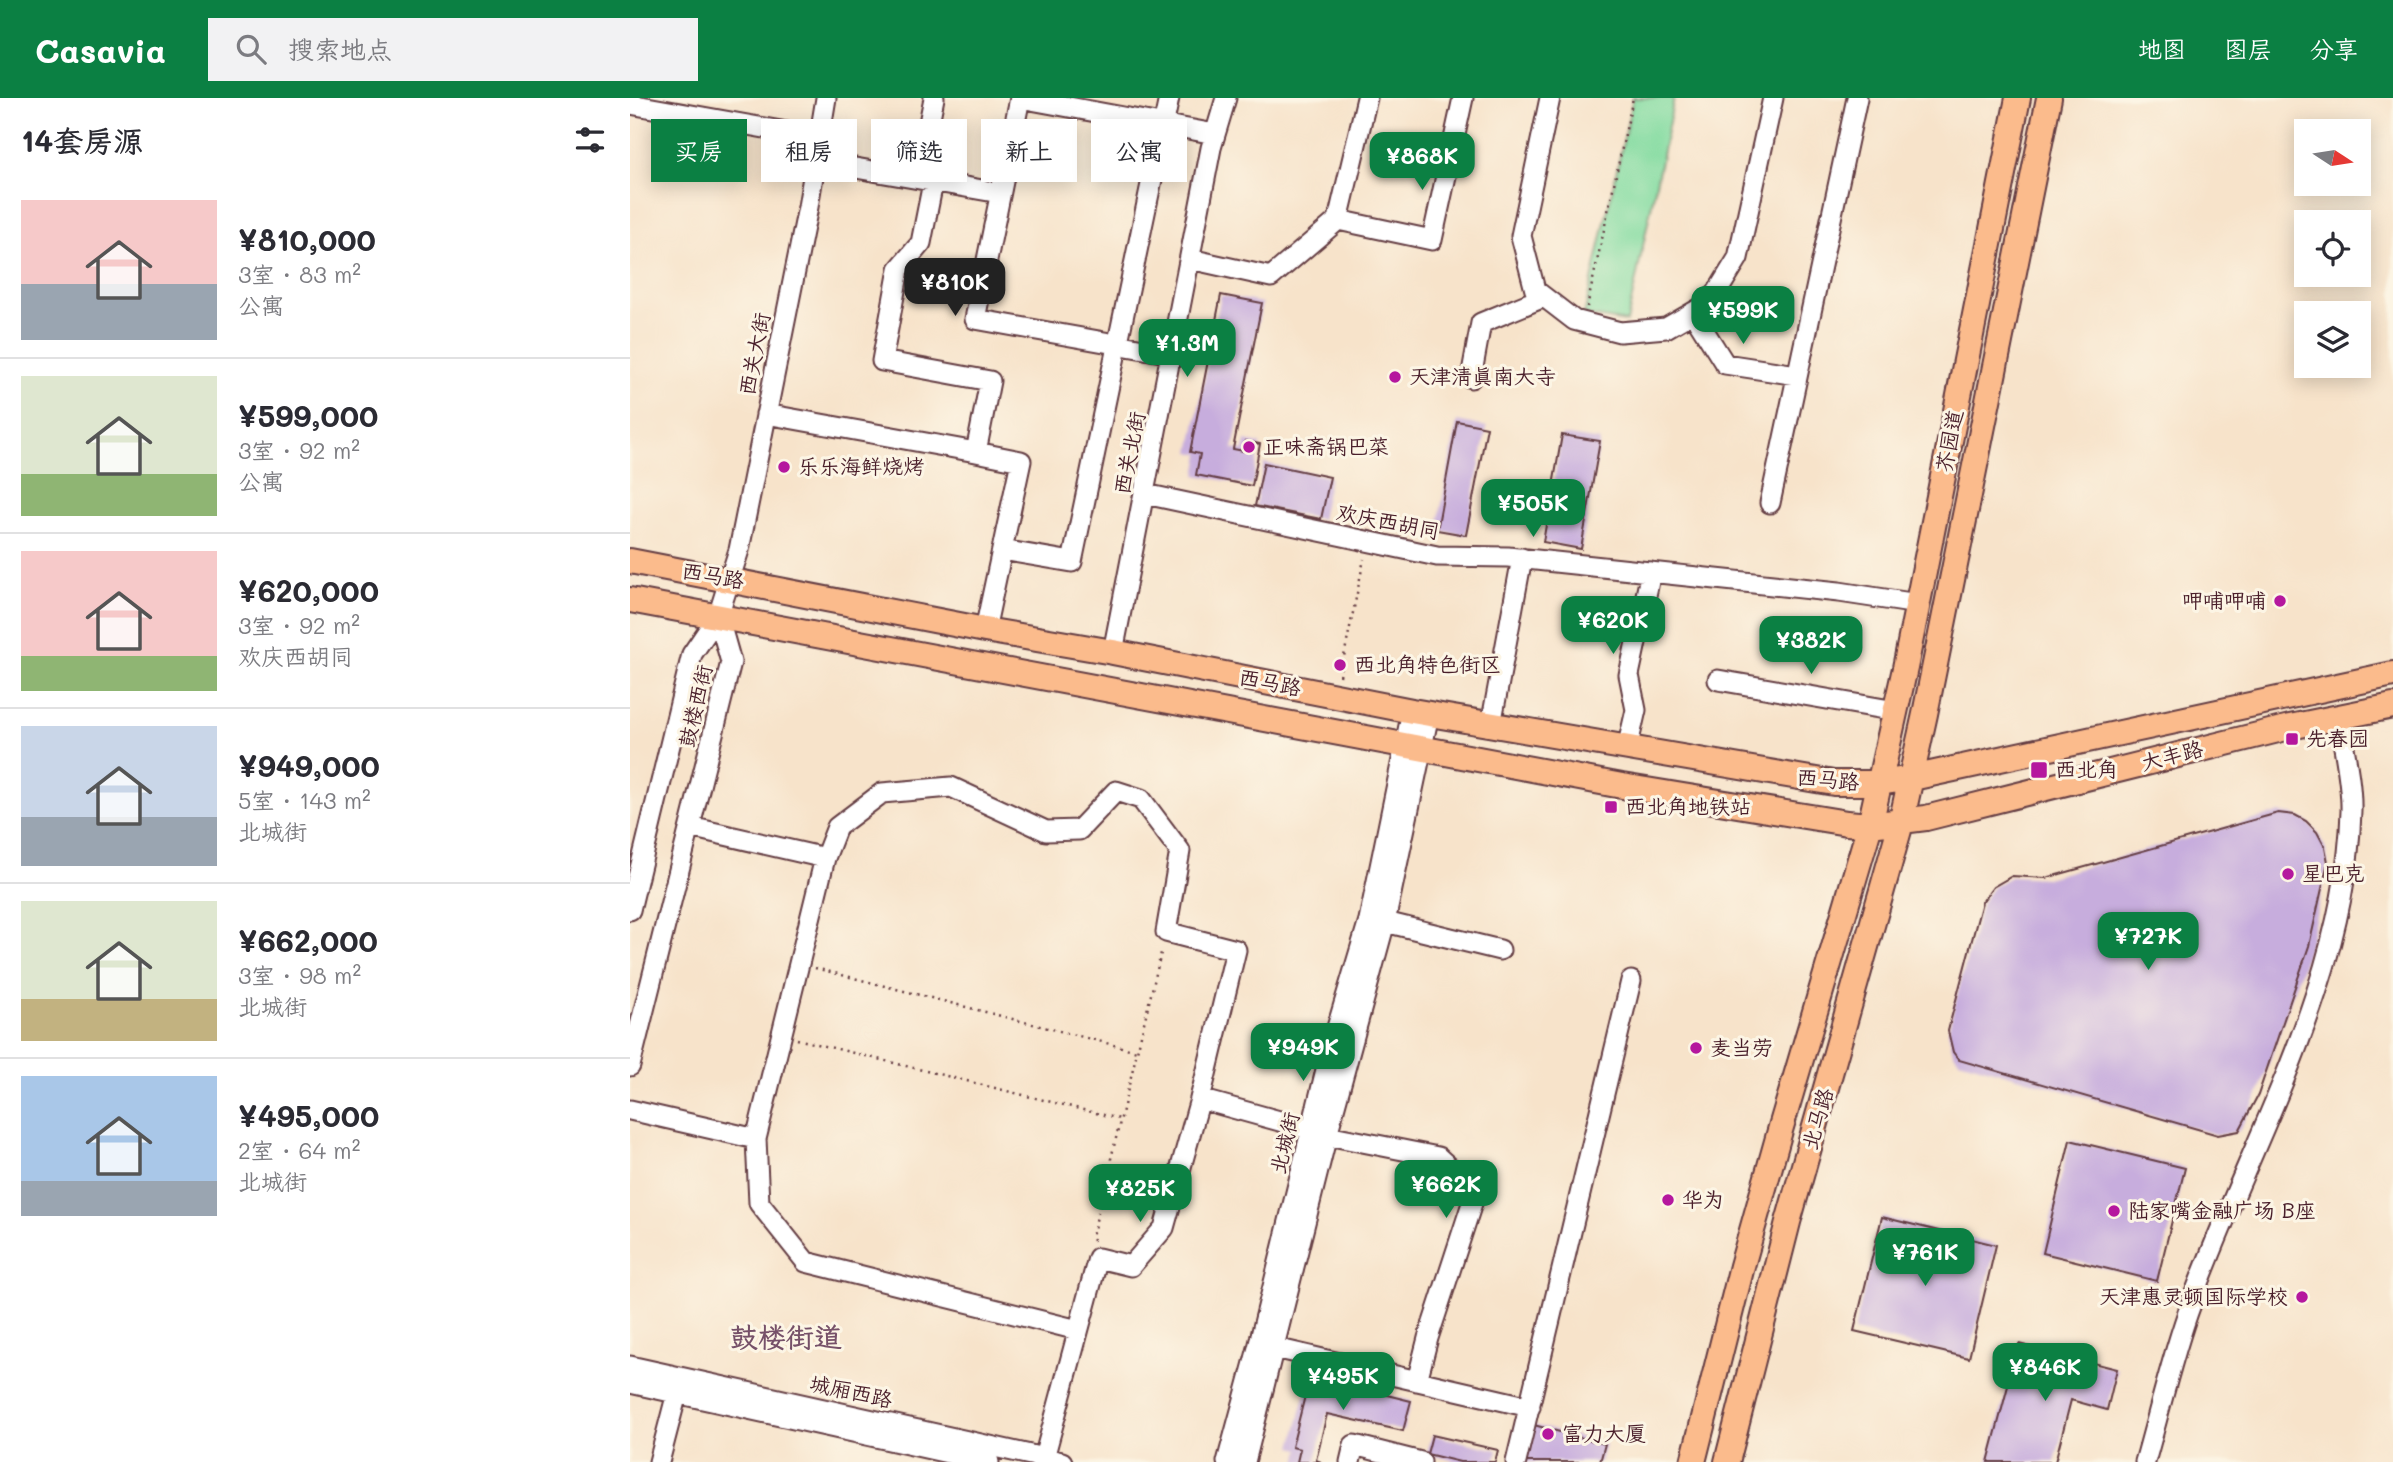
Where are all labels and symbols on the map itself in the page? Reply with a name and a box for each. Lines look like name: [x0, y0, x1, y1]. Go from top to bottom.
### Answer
north arrow: [2294, 119, 2371, 196]
pin: ¥868K: [1373, 132, 1471, 192]
pin: ¥810K: [906, 258, 1004, 318]
pin: ¥599K: [1694, 286, 1792, 346]
street label: 西关大街: [732, 310, 775, 398]
pin: ¥1.3M: [1138, 320, 1236, 379]
place label: 天津清真南大寺: [1409, 362, 1556, 389]
marker: 天津清真南大寺: [1387, 369, 1403, 385]
street label: 芥园道: [1929, 407, 1968, 474]
street label: 西关北街: [1107, 409, 1150, 497]
place label: 正味斋锅巴菜: [1263, 432, 1389, 459]
marker: 正味斋锅巴菜: [1241, 439, 1257, 455]
place label: 乐乐海鲜烧烤: [798, 452, 924, 479]
marker: 乐乐海鲜烧烤: [776, 459, 792, 475]
pin: ¥505K: [1484, 480, 1582, 539]
street label: 欢庆西胡同: [1334, 497, 1442, 544]
street label: 西马路: [680, 556, 747, 593]
place label: 呷哺呷哺: [2182, 586, 2266, 613]
marker: 呷哺呷哺: [2272, 593, 2288, 609]
pin: ¥620K: [1564, 596, 1662, 656]
pin: ¥382K: [1762, 616, 1860, 676]
place label: 西北角特色街区: [1354, 650, 1501, 677]
marker: 西北角特色街区: [1332, 657, 1348, 673]
street label: 鼓楼西街: [672, 662, 717, 750]
street label: 西马路: [1237, 662, 1304, 701]
place label: 先春园: [2306, 724, 2369, 751]
marker: 先春园: [2284, 731, 2300, 747]
street label: 大丰路: [2138, 734, 2205, 775]
place label: 西北角: [2055, 755, 2118, 782]
marker: 西北角: [2029, 760, 2049, 780]
street label: 西马路: [1796, 762, 1861, 795]
place label: 西北角地铁站: [1625, 792, 1751, 819]
marker: 西北角地铁站: [1603, 799, 1619, 815]
place label: 星巴克: [2302, 859, 2365, 886]
marker: 星巴克: [2280, 866, 2296, 882]
pin: ¥727K: [2099, 912, 2197, 972]
pin: ¥949K: [1254, 1024, 1352, 1083]
place label: 麦当劳: [1710, 1033, 1773, 1060]
marker: 麦当劳: [1688, 1040, 1704, 1056]
street label: 北马路: [1795, 1085, 1838, 1153]
street label: 北城街: [1263, 1109, 1304, 1176]
pin: ¥662K: [1397, 1160, 1495, 1220]
pin: ¥825K: [1091, 1164, 1189, 1224]
place label: 华为: [1682, 1185, 1724, 1212]
marker: 华为: [1660, 1192, 1676, 1208]
place label: 陆家嘴金融广场 B座: [2128, 1196, 2316, 1223]
marker: 陆家嘴金融广场 B座: [2106, 1203, 2122, 1219]
pin: ¥761K: [1876, 1228, 1974, 1288]
place label: 天津惠灵顿国际学校: [2099, 1282, 2288, 1309]
marker: 天津惠灵顿国际学校: [2294, 1289, 2310, 1305]
district label: 鼓楼街道: [730, 1318, 842, 1354]
pin: ¥846K: [1996, 1344, 2094, 1403]
pin: ¥495K: [1294, 1352, 1392, 1412]
street label: 城厢西路: [807, 1369, 895, 1412]
place label: 富力大厦: [1562, 1419, 1646, 1446]
marker: 富力大厦: [1540, 1426, 1556, 1442]

